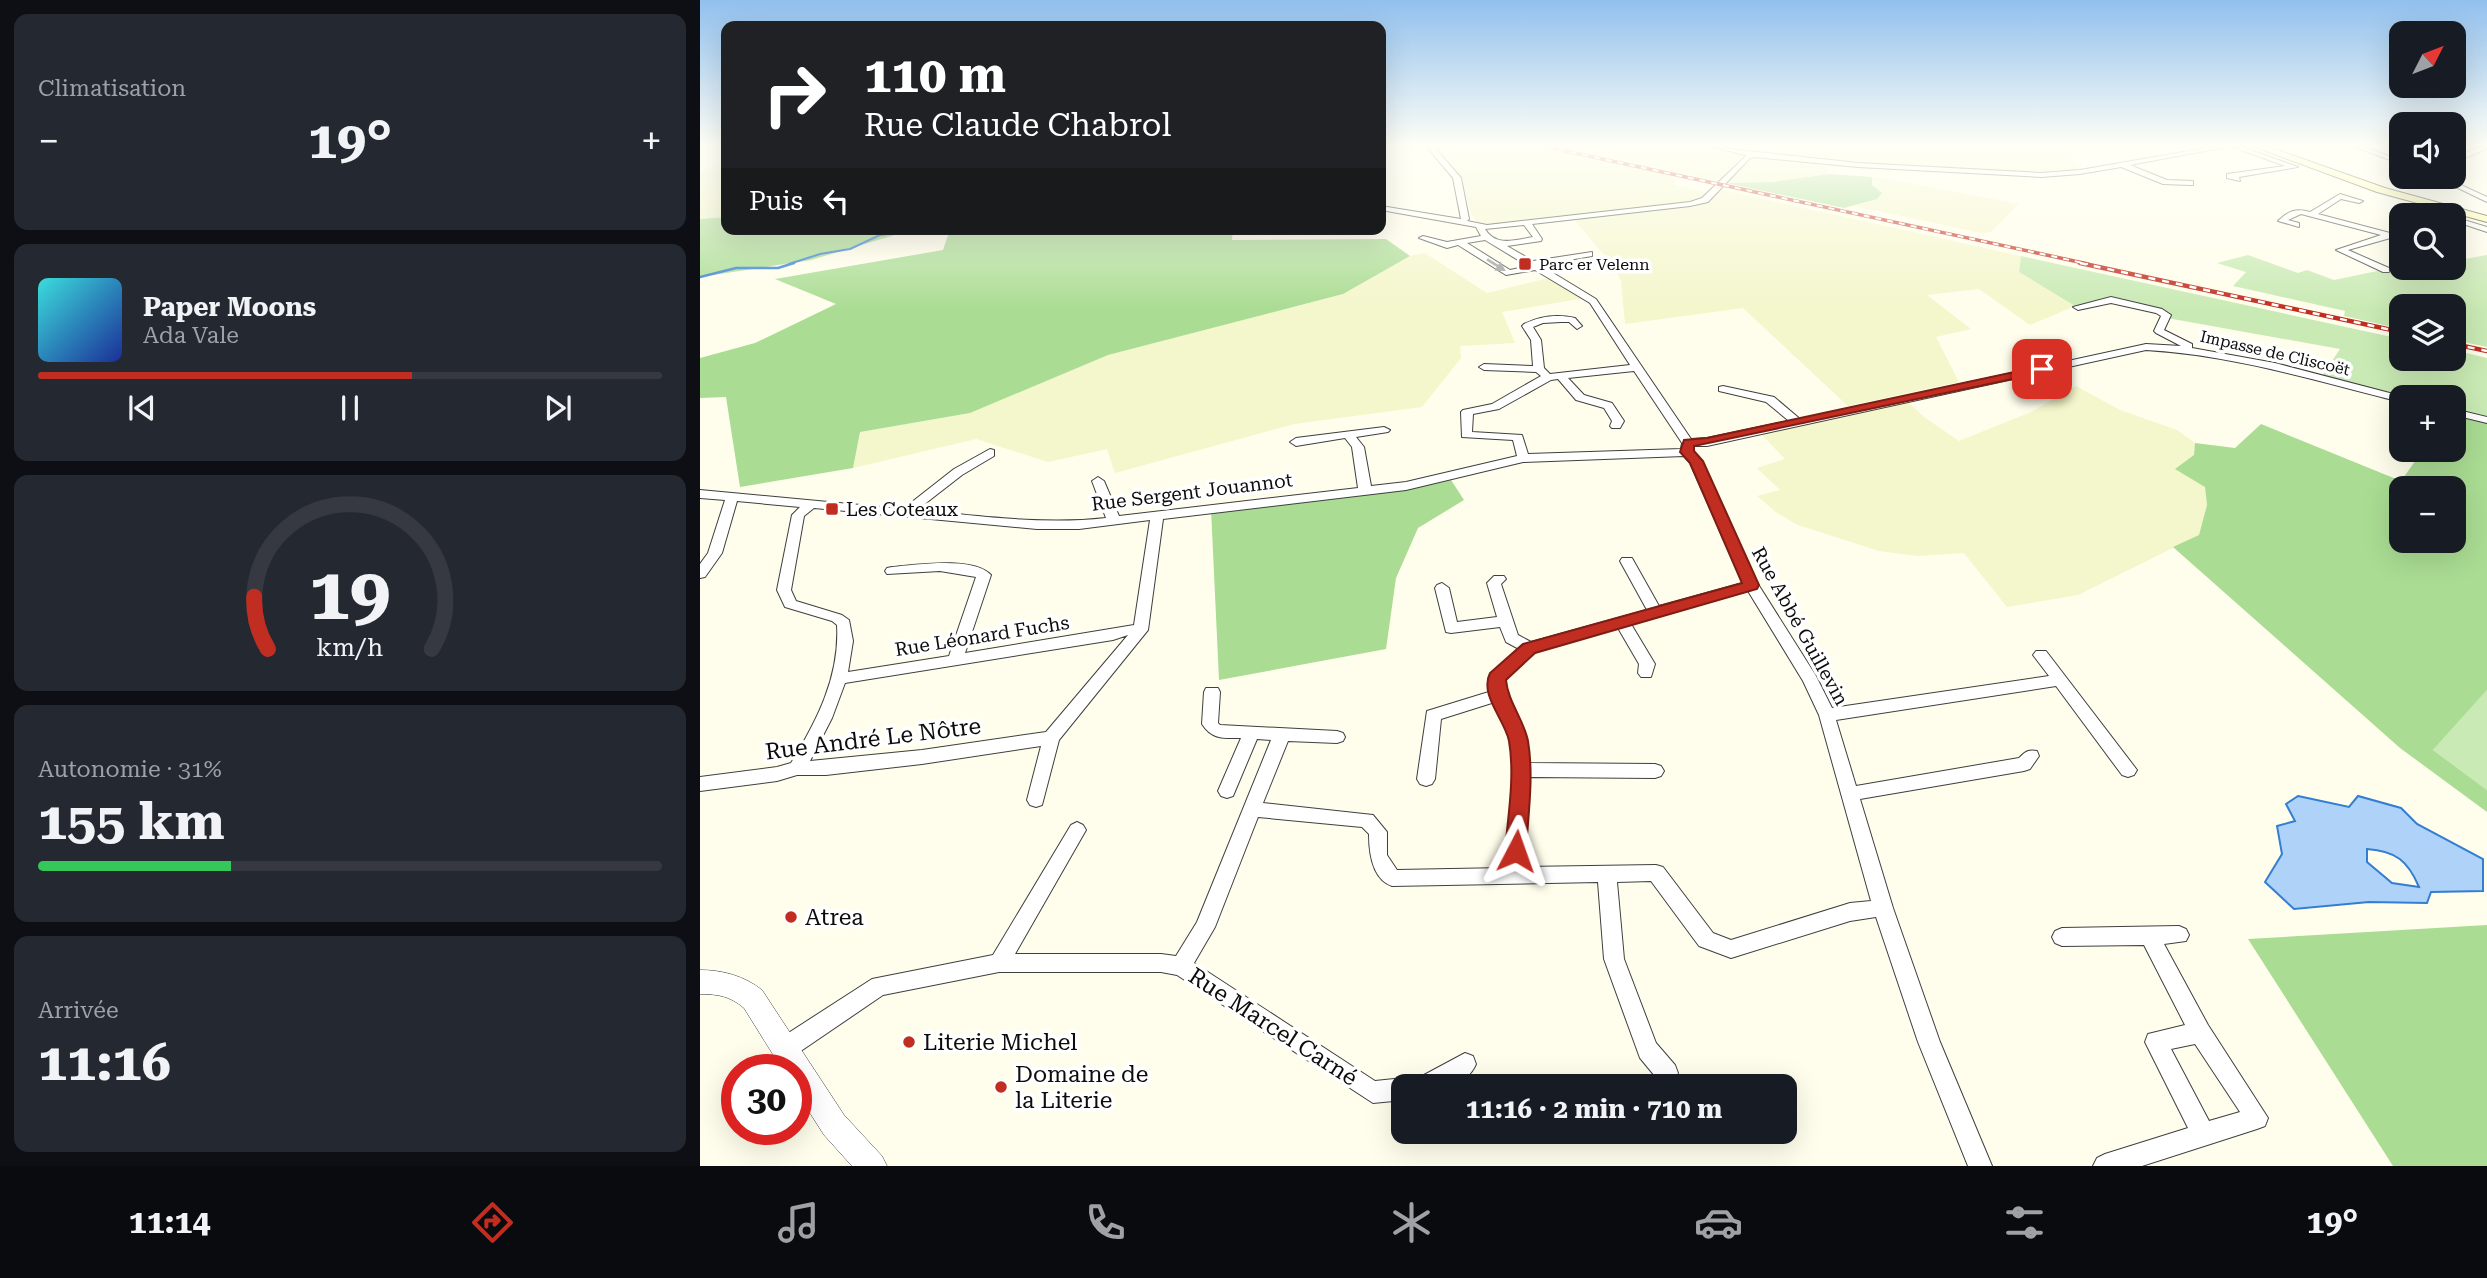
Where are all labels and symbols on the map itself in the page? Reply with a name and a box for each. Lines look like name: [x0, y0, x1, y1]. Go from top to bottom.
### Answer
north arrow: [2389, 21, 2466, 98]
place label: Parc er Velenn: [1539, 255, 1650, 274]
marker: Parc er Velenn: [1517, 256, 1533, 272]
one-way arrow: [1487, 259, 1506, 272]
street label: Impasse de Cliscoët: [2198, 327, 2352, 379]
pin: [2012, 339, 2072, 399]
street label: Rue Sergent Jouannot: [1090, 468, 1294, 516]
place label: Les Coteaux: [846, 498, 958, 521]
marker: Les Coteaux: [824, 501, 840, 517]
street label: Rue Abbé Guillevin: [1747, 543, 1853, 709]
street label: Rue Léonard Fuchs: [893, 611, 1071, 661]
street label: Rue André Le Nôtre: [764, 712, 982, 766]
position arrow: [1479, 814, 1553, 888]
place label: Atrea: [805, 904, 864, 931]
marker: Atrea: [783, 909, 799, 925]
street label: Rue Marcel Carné: [1184, 962, 1362, 1092]
place label: Literie Michel: [923, 1029, 1077, 1056]
marker: Literie Michel: [901, 1034, 917, 1050]
speed limit sign: 30: [721, 1054, 812, 1145]
place label: Domaine de la Literie: [1015, 1061, 1148, 1114]
marker: Domaine de la Literie: [993, 1079, 1009, 1095]

